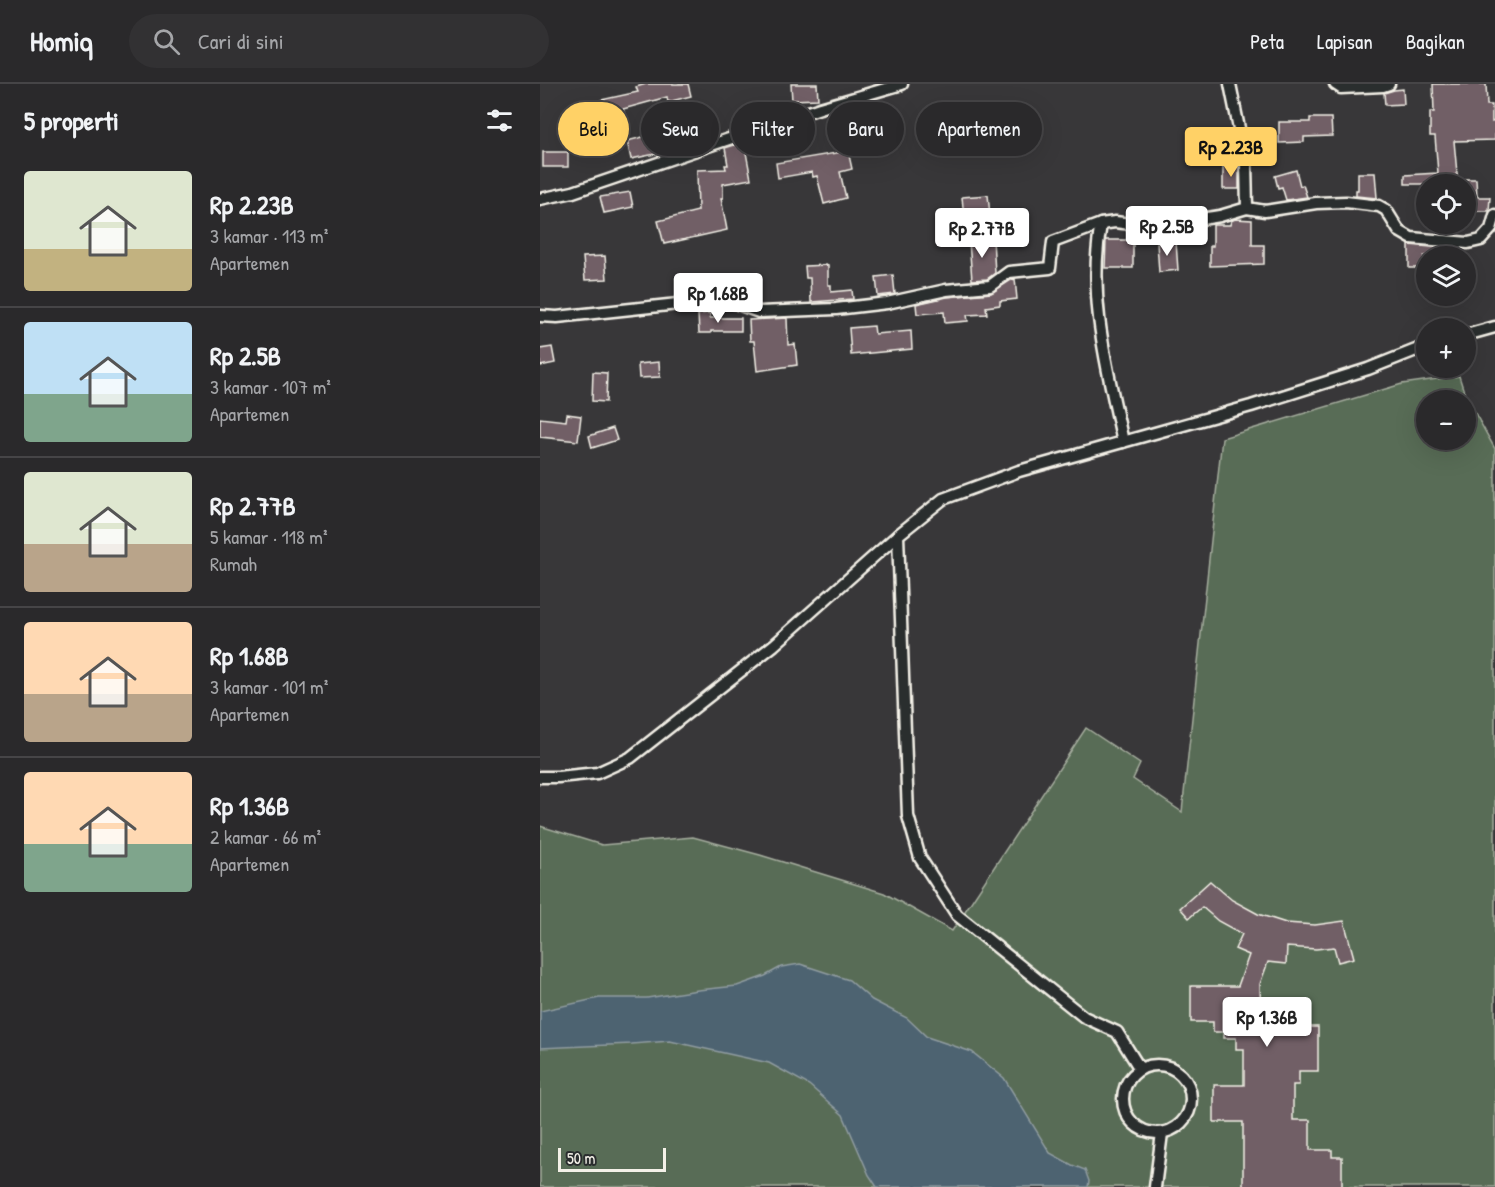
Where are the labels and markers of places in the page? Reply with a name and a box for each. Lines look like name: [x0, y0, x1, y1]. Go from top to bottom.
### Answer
pin: Rp 2.23B: [1169, 127, 1293, 178]
pin: Rp 2.5B: [1112, 206, 1222, 257]
pin: Rp 2.77B: [920, 208, 1044, 259]
pin: Rp 1.68B: [656, 273, 780, 324]
pin: Rp 1.36B: [1205, 997, 1329, 1048]

